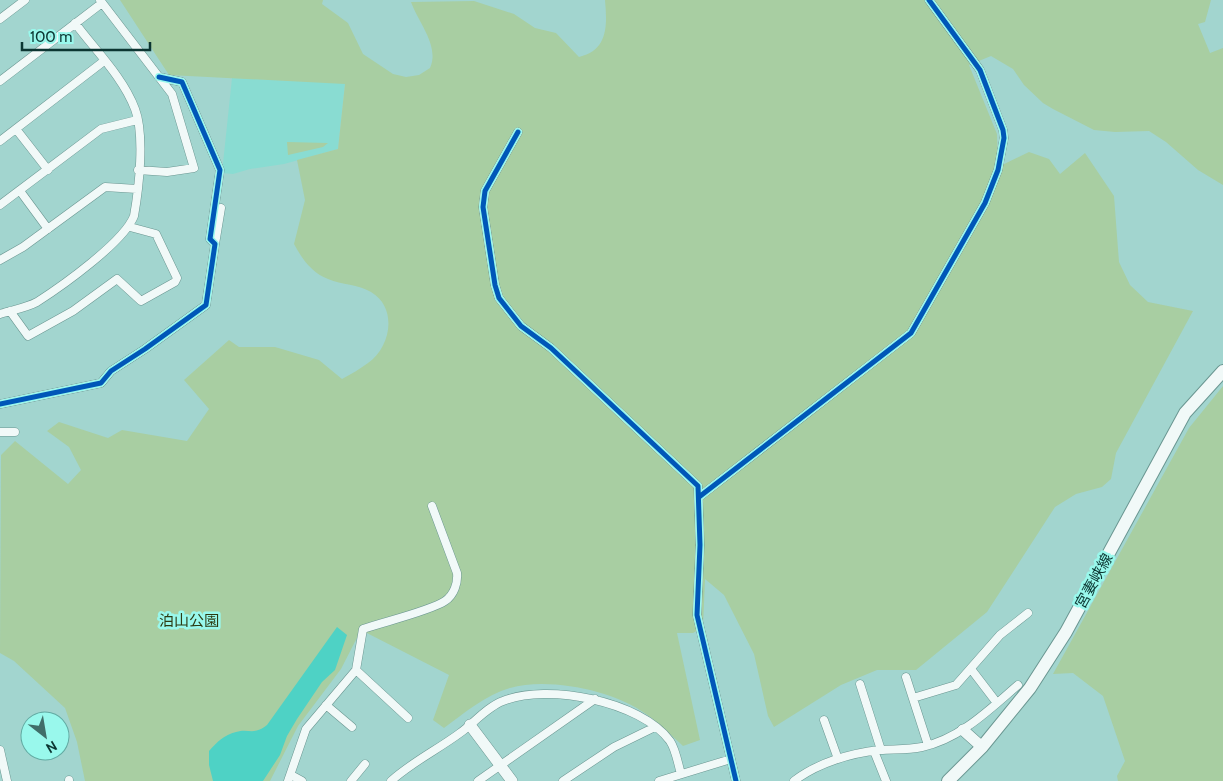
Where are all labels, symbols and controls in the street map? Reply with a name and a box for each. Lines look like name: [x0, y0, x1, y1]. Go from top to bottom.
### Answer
scale bar: [22, 20, 150, 52]
text: 100 m: [30, 28, 72, 46]
street label: 宮妻峡線: [1072, 550, 1116, 612]
park label: 泊山公園: [159, 612, 219, 630]
north arrow: [20, 711, 70, 761]
text: N: [43, 737, 61, 757]

